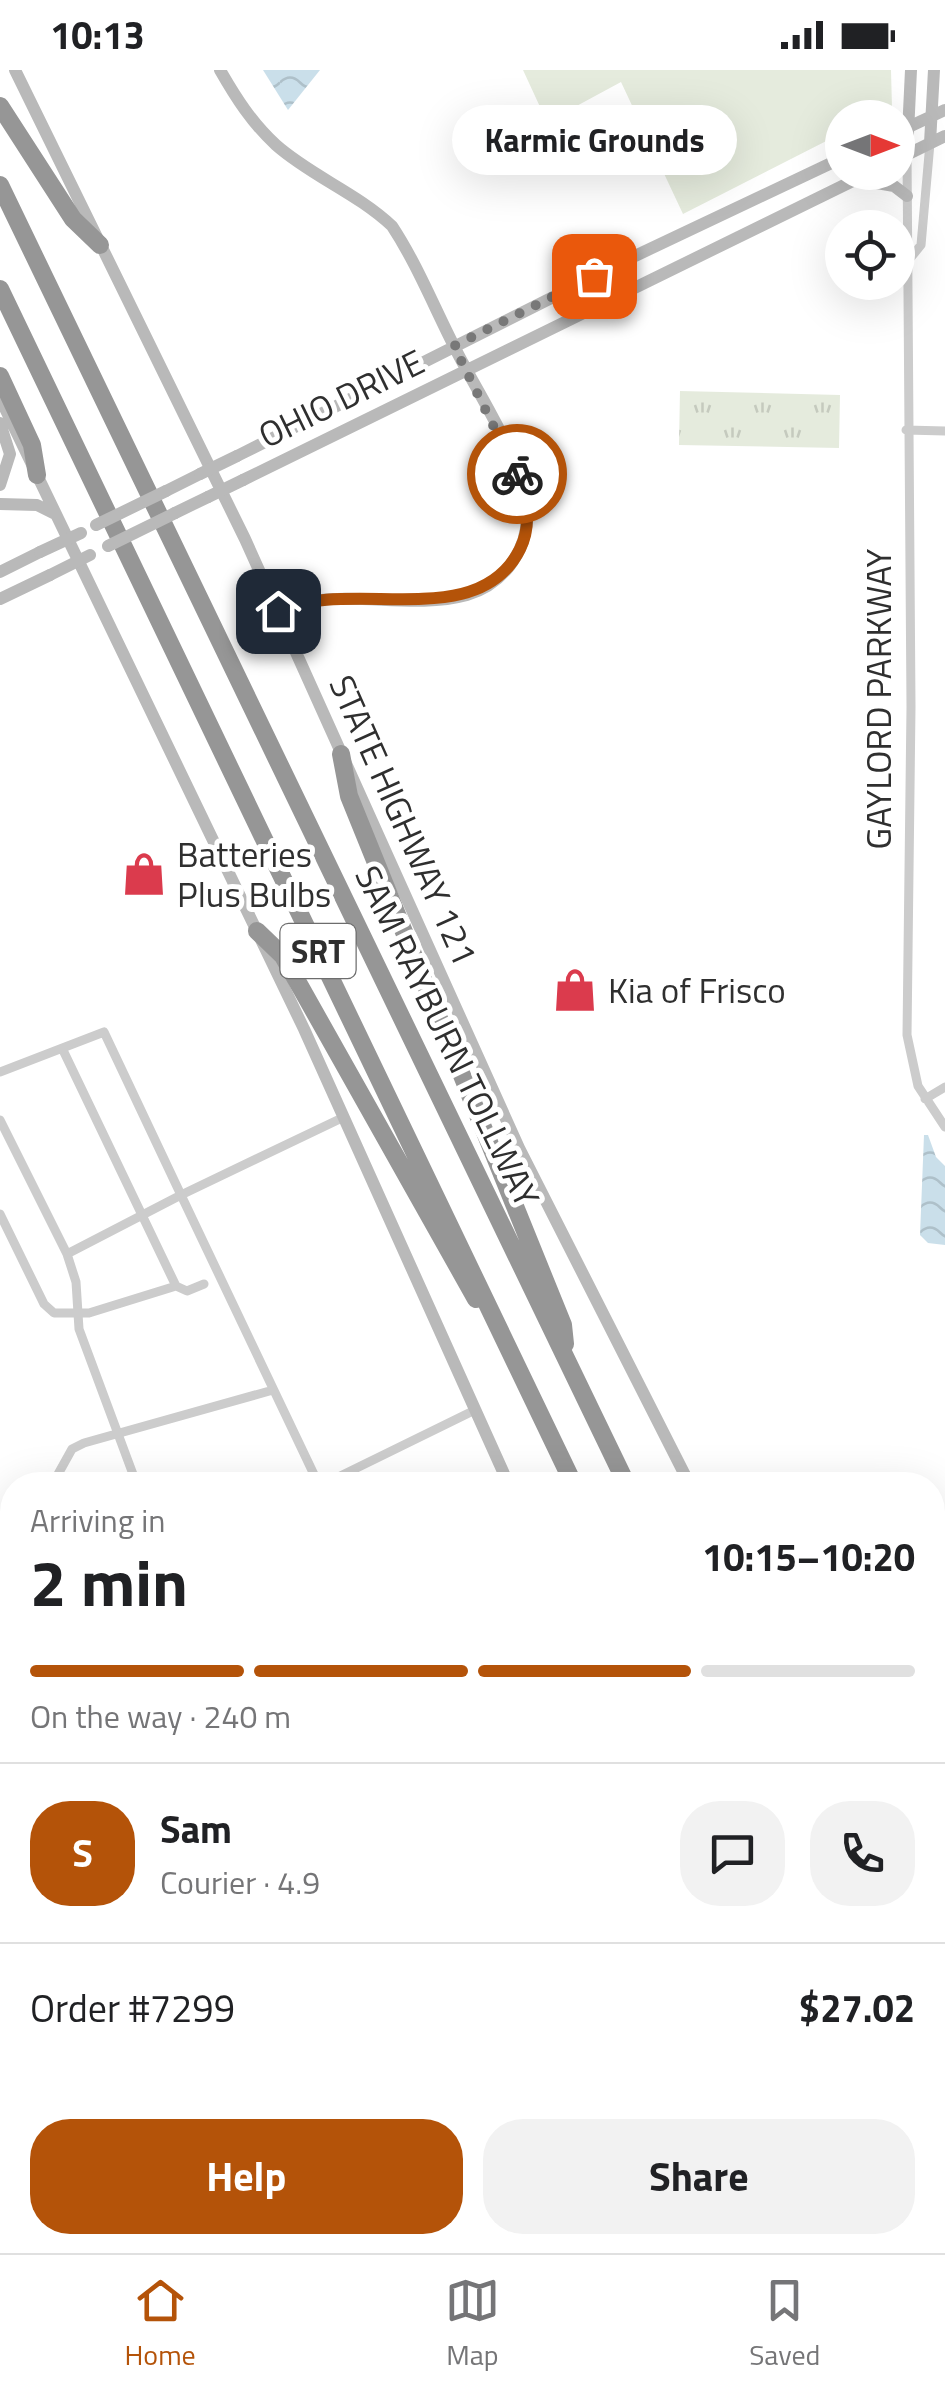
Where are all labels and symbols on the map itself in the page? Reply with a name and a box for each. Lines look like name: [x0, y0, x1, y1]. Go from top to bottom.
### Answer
north arrow: [825, 100, 915, 190]
callout: Karmic Grounds: [452, 106, 736, 176]
pin: [552, 234, 637, 319]
street label: OHIO DRIVE: [249, 335, 433, 461]
courier: [467, 424, 567, 524]
street label: GAYLORD PARKWAY: [851, 548, 905, 849]
pin: [236, 569, 321, 654]
street label: STATE HIGHWAY 121: [316, 666, 492, 974]
place label: Batteries Plus Bulbs: [177, 827, 331, 921]
shop icon: Batteries Plus Bulbs: [120, 850, 168, 898]
street label: SAM RAYBURN TOLLWAY: [342, 856, 554, 1216]
road number: SRT: [280, 924, 356, 978]
place label: Kia of Frisco: [608, 963, 786, 1017]
shop icon: Kia of Frisco: [551, 966, 599, 1014]

